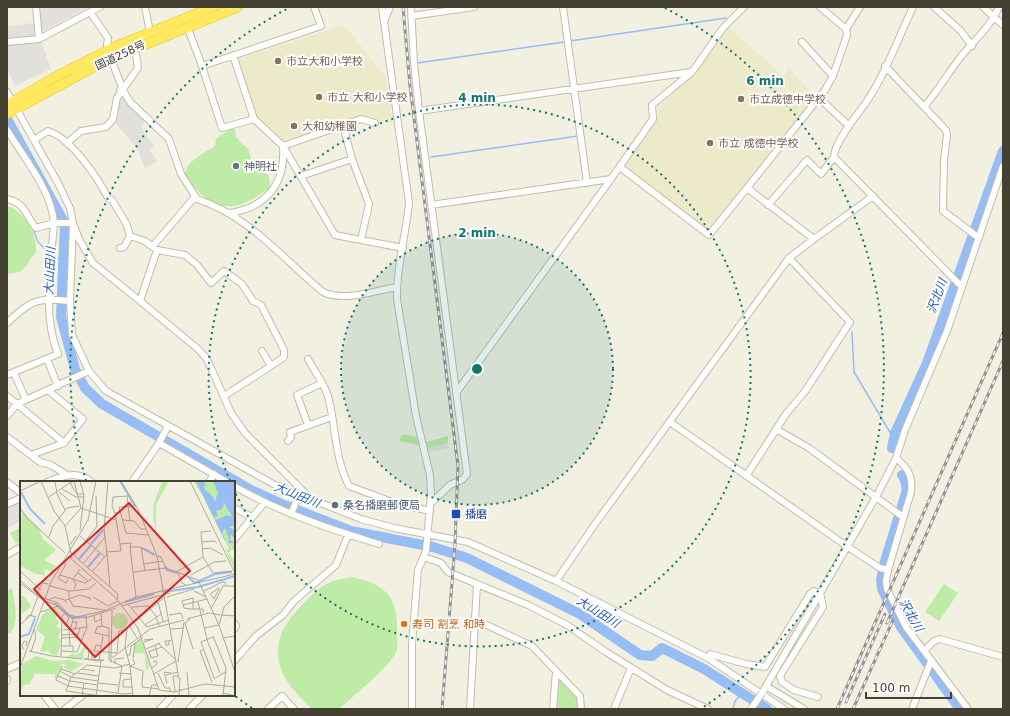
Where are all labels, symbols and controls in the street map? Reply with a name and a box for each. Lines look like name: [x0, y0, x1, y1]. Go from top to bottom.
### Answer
street label: 国道258号: [93, 38, 147, 73]
place label: 市立大和小学校: [286, 55, 363, 68]
marker: 市立大和小学校: [273, 56, 283, 66]
text: 6 min: [746, 74, 784, 88]
place label: 市立 大和小学校: [327, 91, 408, 104]
text: 4 min: [458, 91, 496, 105]
marker: 市立 大和小学校: [314, 92, 324, 102]
place label: 市立成徳中学校: [749, 93, 826, 106]
marker: 市立成徳中学校: [736, 94, 746, 104]
place label: 大和幼稚園: [302, 120, 357, 133]
marker: 大和幼稚園: [289, 121, 299, 131]
place label: 市立 成徳中学校: [718, 137, 799, 150]
marker: 市立 成徳中学校: [705, 138, 715, 148]
place label: 神明社: [244, 160, 277, 173]
marker: 神明社: [231, 161, 241, 171]
text: 2 min: [458, 226, 496, 240]
water label: 大山田川: [42, 245, 58, 295]
water label: 沢北川: [924, 275, 950, 315]
centre of rings: [470, 362, 484, 376]
water label: 大山田川: [272, 480, 324, 511]
inset map: [20, 481, 235, 696]
place label: 桑名播磨郵便局: [343, 499, 420, 512]
marker: 桑名播磨郵便局: [330, 500, 340, 510]
marker: 播磨: [450, 508, 462, 520]
place label: 播磨: [465, 508, 487, 521]
water label: 大山田川: [574, 593, 624, 632]
water label: 沢北川: [896, 596, 927, 636]
place label: 寿司 割烹 和時: [412, 618, 485, 631]
marker: 寿司 割烹 和時: [399, 619, 409, 629]
scale bar: [866, 674, 951, 700]
text: 100 m: [872, 681, 910, 695]

